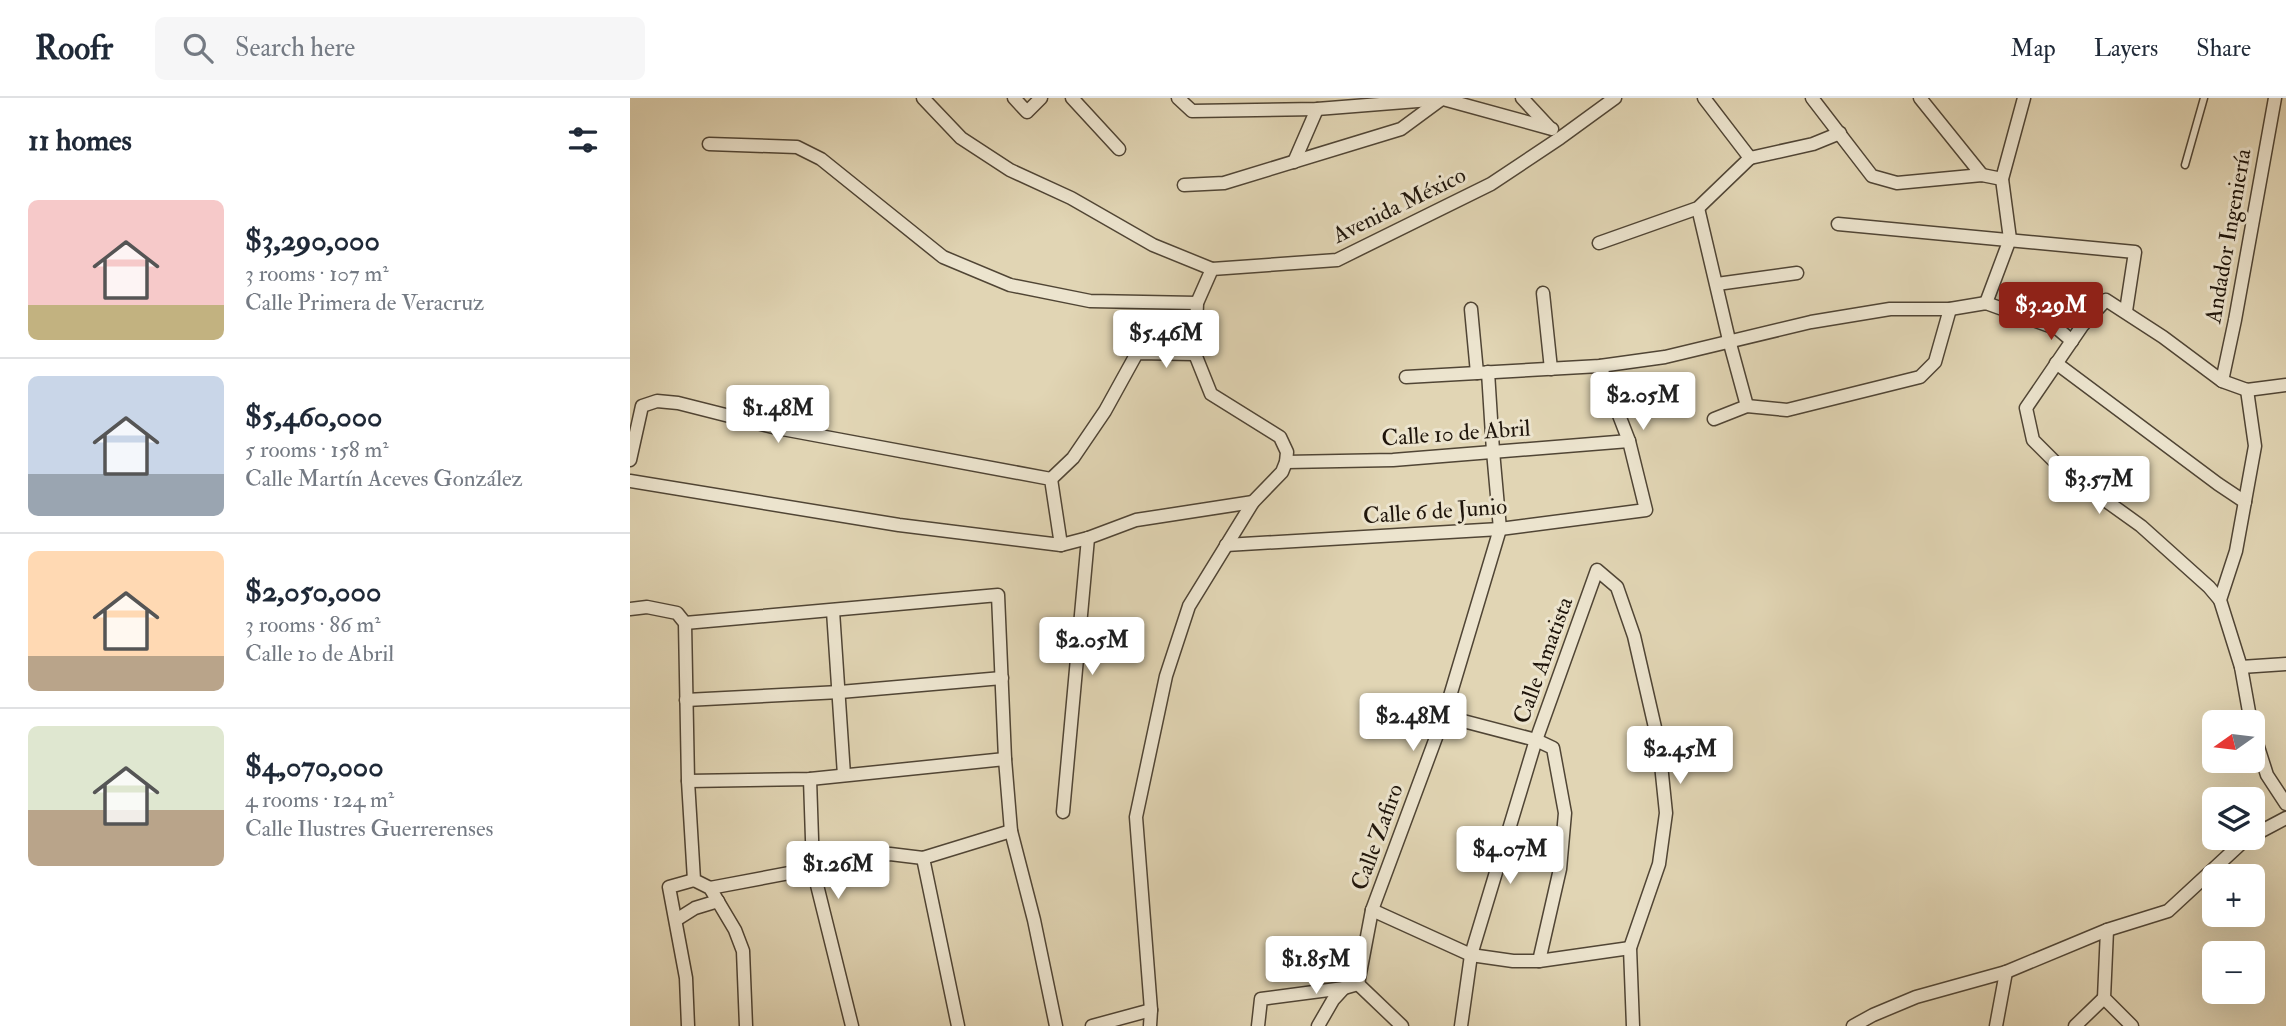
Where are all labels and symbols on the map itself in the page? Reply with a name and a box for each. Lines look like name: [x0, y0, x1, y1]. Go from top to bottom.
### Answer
street label: Andador Ingeniería: [2198, 146, 2258, 327]
street label: Avenida México: [1327, 160, 1470, 250]
pin: $3.29M: [1994, 282, 2108, 342]
pin: $5.46M: [1109, 310, 1223, 370]
pin: $2.05M: [1586, 372, 1700, 432]
pin: $1.48M: [721, 386, 835, 445]
street label: Calle 10 de Abril: [1381, 413, 1532, 453]
pin: $3.57M: [2042, 456, 2156, 516]
street label: Calle 6 de Junio: [1362, 492, 1508, 530]
street label: Calle Amatista: [1507, 592, 1579, 727]
pin: $2.05M: [1035, 618, 1149, 677]
pin: $2.48M: [1356, 694, 1470, 753]
north arrow: [2202, 710, 2264, 774]
pin: $2.45M: [1623, 726, 1737, 786]
street label: Calle Zafiro: [1344, 780, 1410, 894]
pin: $4.07M: [1453, 826, 1567, 886]
pin: $1.26M: [781, 842, 895, 901]
pin: $1.85M: [1259, 936, 1373, 996]

